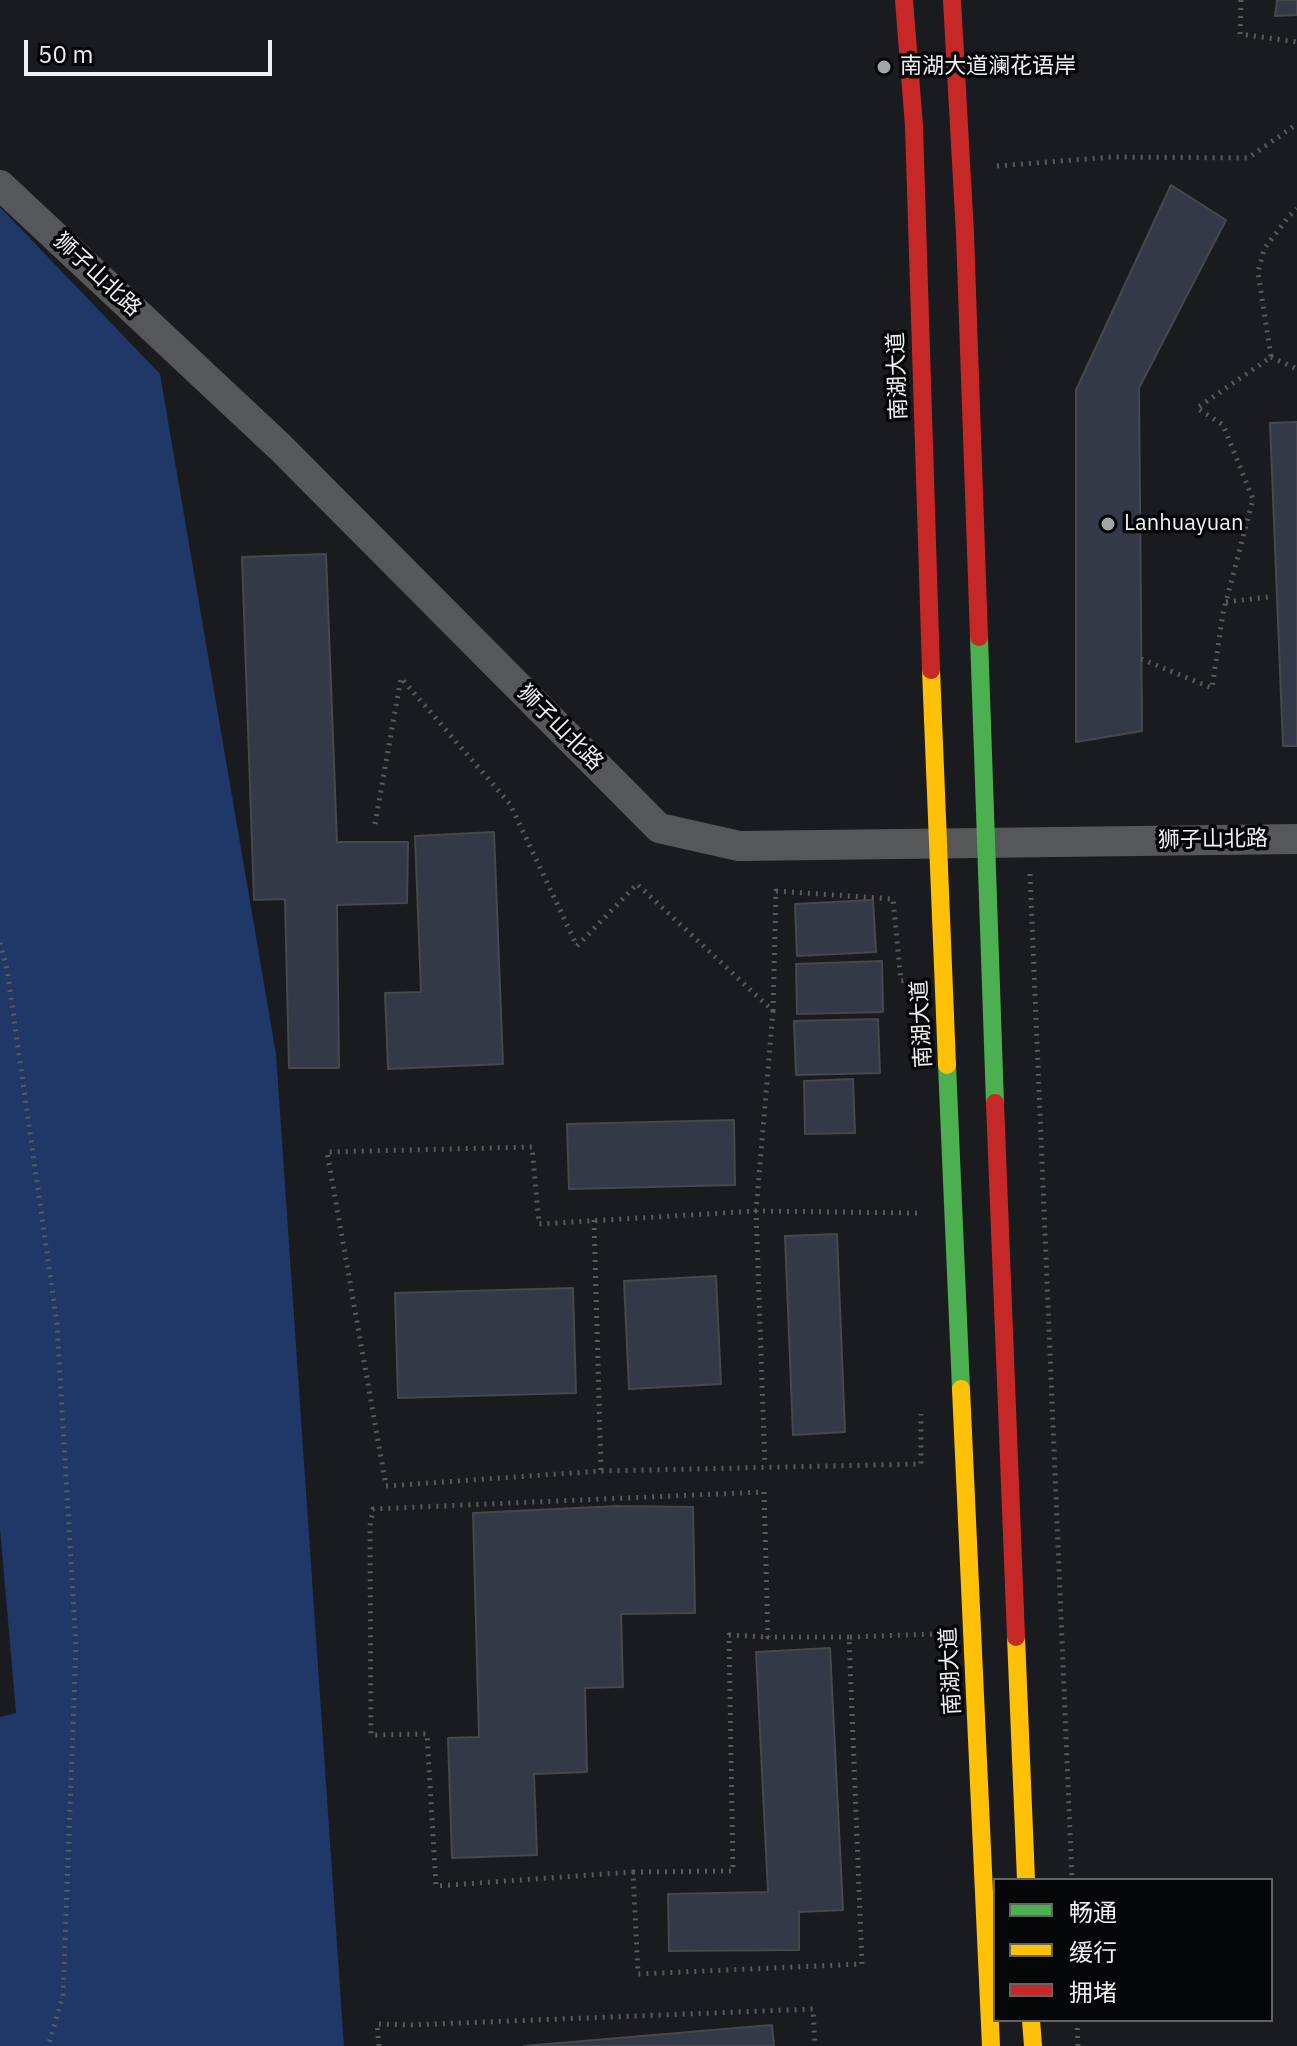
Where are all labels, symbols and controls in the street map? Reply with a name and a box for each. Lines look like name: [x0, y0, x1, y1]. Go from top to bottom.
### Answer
scale bar: [28, 24, 276, 74]
text: 50 m: [38, 38, 93, 70]
place label: 南湖大道澜花语岸: [900, 54, 1076, 80]
marker: 南湖大道澜花语岸: [875, 58, 893, 76]
street label: 狮子山北路: [48, 228, 146, 322]
street label: 南湖大道: [883, 332, 913, 420]
place label: Lanhuayuan: [1124, 511, 1244, 537]
marker: Lanhuayuan: [1099, 515, 1117, 533]
street label: 狮子山北路: [512, 680, 608, 776]
street label: 狮子山北路: [1158, 826, 1268, 854]
street label: 南湖大道: [907, 979, 937, 1069]
street label: 南湖大道: [936, 1626, 966, 1716]
legend: [993, 1878, 1273, 2022]
text: 畅通: [1069, 1896, 1117, 1928]
text: 缓行: [1069, 1936, 1117, 1968]
text: 拥堵: [1069, 1976, 1117, 2008]

